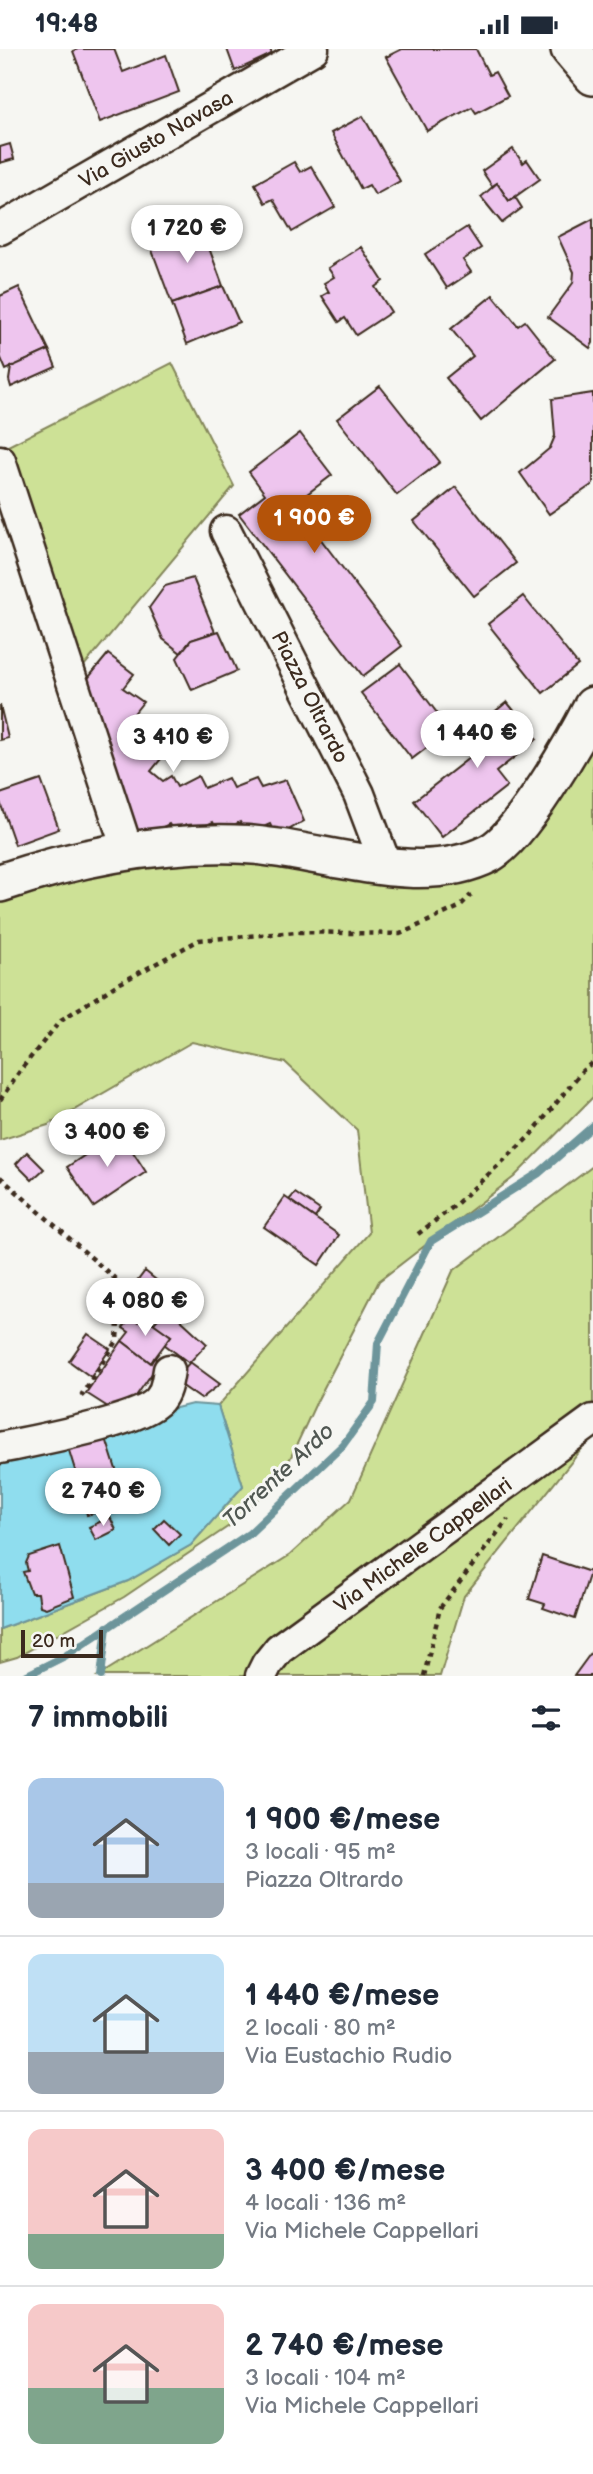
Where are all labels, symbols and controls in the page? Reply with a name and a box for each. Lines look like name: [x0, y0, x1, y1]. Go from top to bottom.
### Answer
text: 19:48: [35, 9, 98, 40]
street label: Via Giusto Navasa: [75, 85, 238, 194]
pin: 1 720 €: [122, 205, 252, 265]
text: 1 720 €: [147, 214, 227, 242]
pin: 1 900 €: [249, 496, 379, 555]
text: 1 900 €: [273, 504, 355, 532]
street label: Piazza Oltrardo: [266, 627, 354, 767]
pin: 1 440 €: [412, 711, 542, 770]
pin: 3 410 €: [108, 715, 238, 774]
text: 1 440 €: [437, 719, 517, 747]
text: 3 410 €: [133, 723, 213, 751]
pin: 3 400 €: [42, 1109, 172, 1169]
text: 3 400 €: [64, 1118, 150, 1146]
pin: 4 080 €: [80, 1279, 210, 1338]
text: 4 080 €: [102, 1287, 188, 1315]
water label: Torrente Ardo: [217, 1417, 340, 1534]
pin: 2 740 €: [38, 1469, 168, 1528]
street label: Via Michele Cappellari: [330, 1473, 517, 1618]
text: 2 740 €: [61, 1477, 145, 1505]
scale bar: [21, 1627, 103, 1659]
text: 20 m: [32, 1630, 75, 1653]
icon: filters: [527, 1699, 565, 1737]
text: 7 immobili: [28, 1700, 168, 1736]
text: 1 900 €/mese: [245, 1802, 440, 1838]
icon: home: [84, 1806, 168, 1890]
text: 3 locali · 95 m²: [245, 1838, 396, 1866]
text: Piazza Oltrardo: [245, 1866, 403, 1894]
text: 1 440 €/mese: [245, 1978, 439, 2014]
icon: home: [84, 1982, 168, 2066]
text: 2 locali · 80 m²: [245, 2014, 396, 2042]
text: Via Eustachio Rudio: [245, 2042, 452, 2070]
text: 3 400 €/mese: [245, 2153, 445, 2189]
icon: home: [84, 2157, 168, 2241]
text: 4 locali · 136 m²: [245, 2189, 406, 2217]
text: Via Michele Cappellari: [245, 2217, 479, 2245]
text: 2 740 €/mese: [245, 2328, 444, 2364]
icon: home: [84, 2332, 168, 2416]
text: 3 locali · 104 m²: [245, 2364, 406, 2392]
text: Via Michele Cappellari: [245, 2392, 479, 2420]

